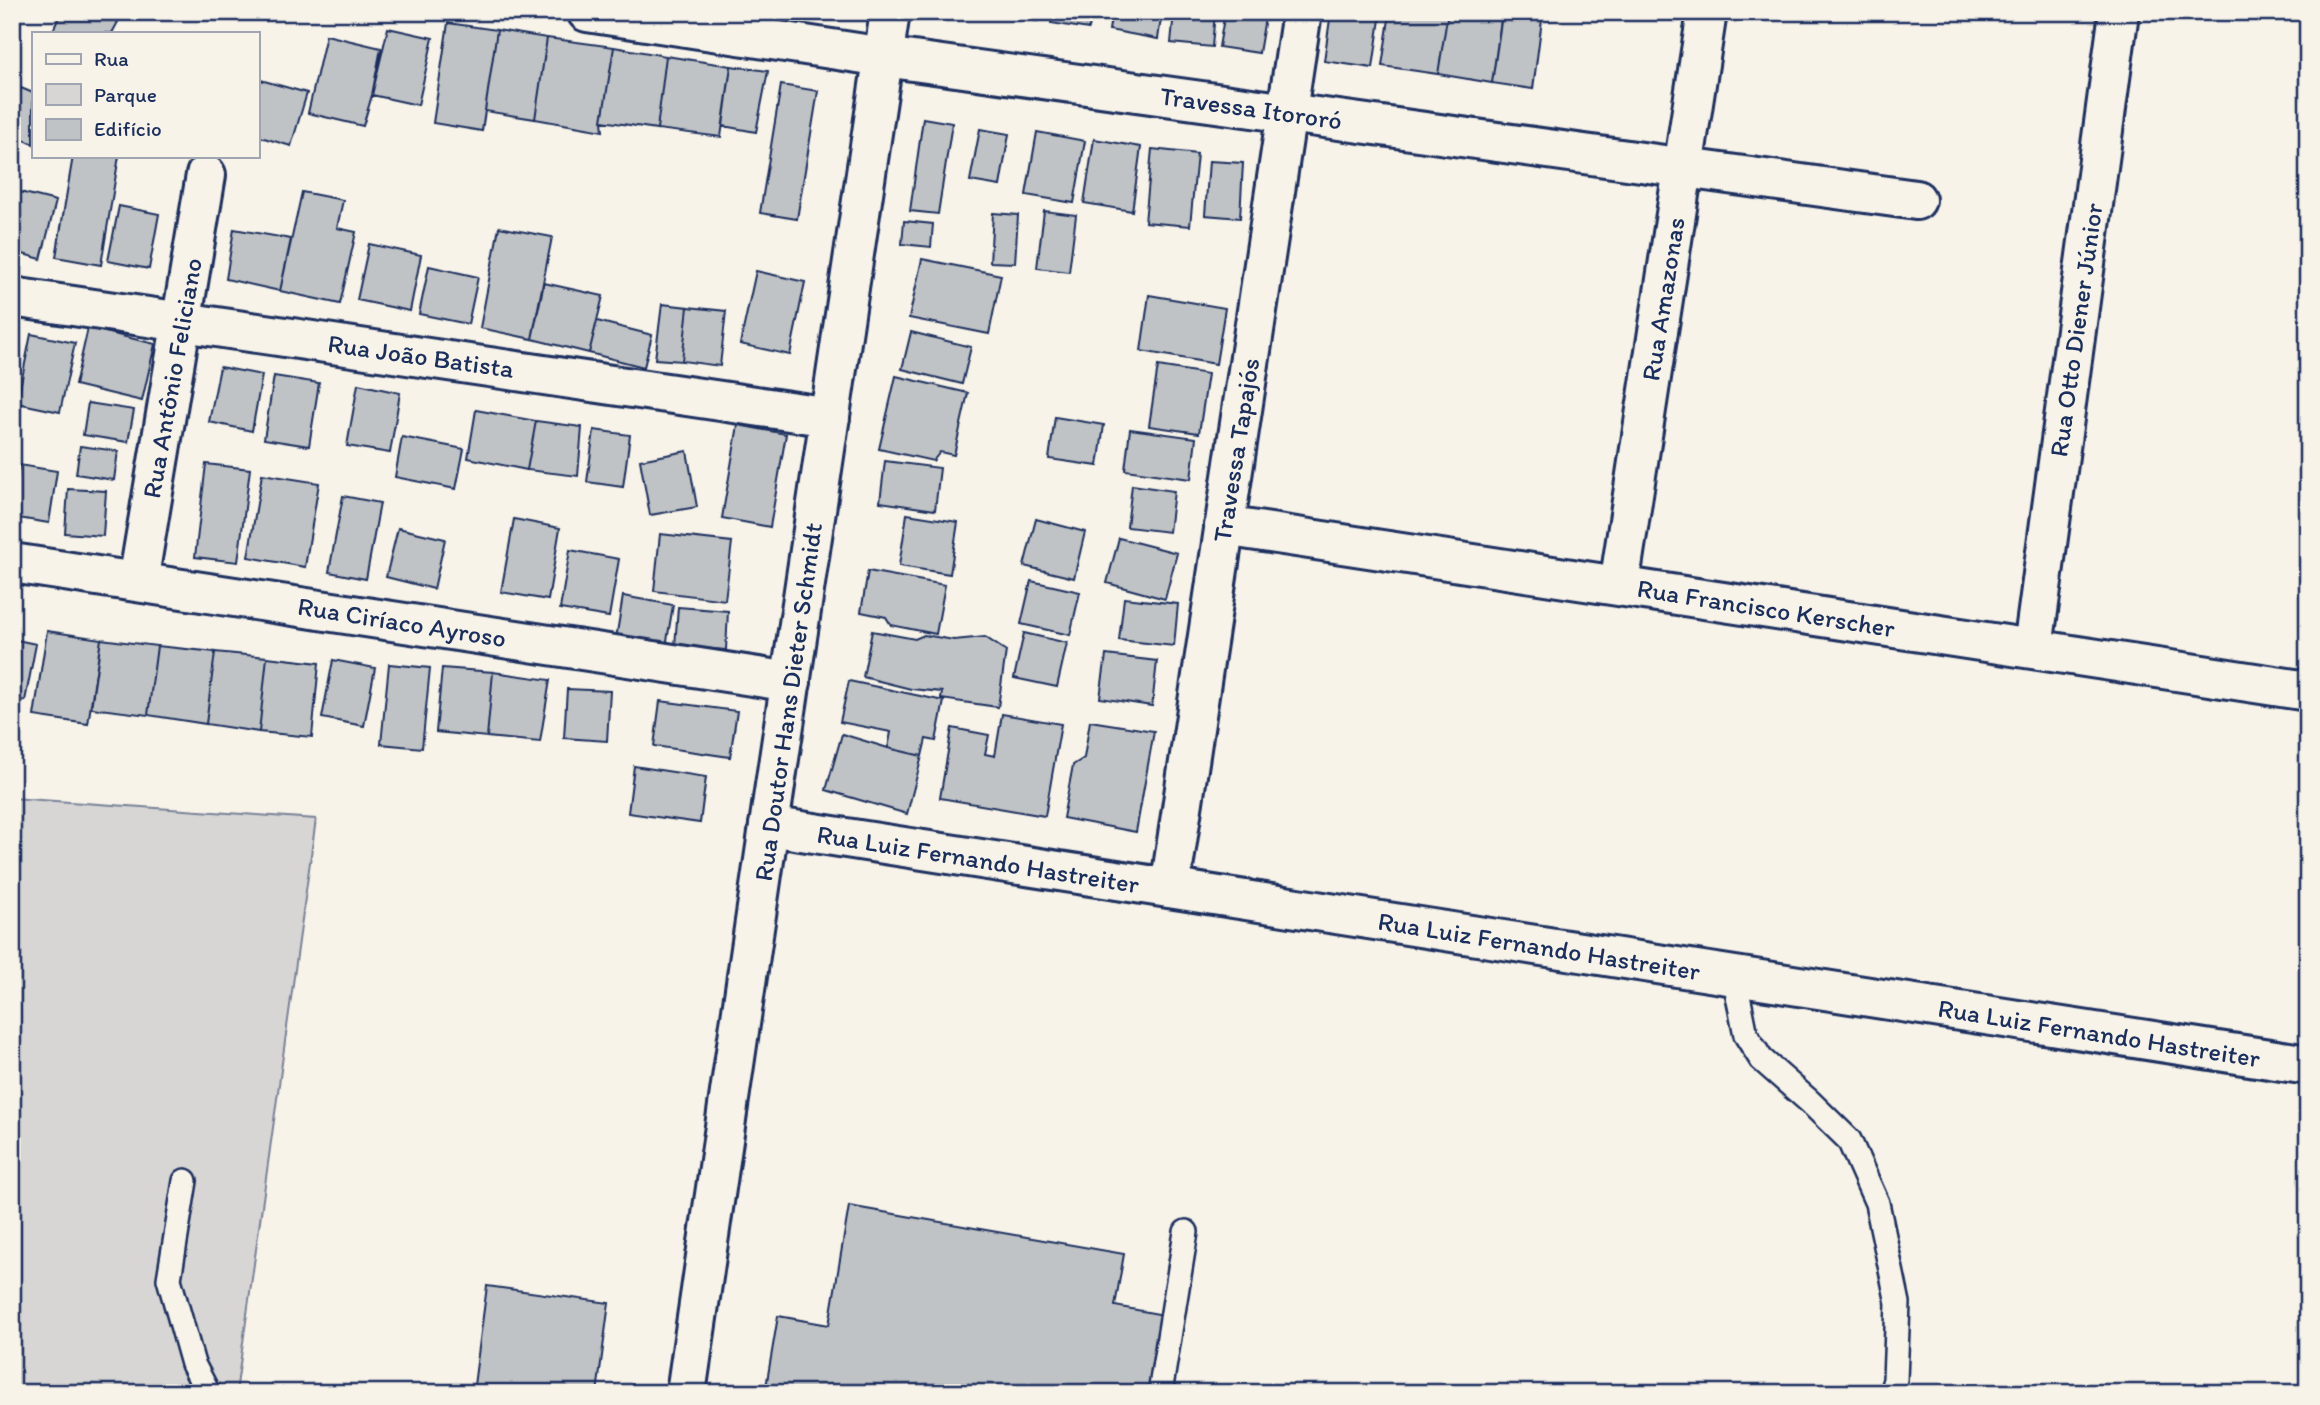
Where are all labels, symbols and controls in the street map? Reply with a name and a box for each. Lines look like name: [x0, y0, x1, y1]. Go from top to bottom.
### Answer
legend: [32, 32, 259, 158]
text: Rua: [94, 46, 129, 71]
street label: Travessa Itororó: [1158, 79, 1344, 137]
text: Parque: [94, 82, 157, 107]
text: Edifício: [94, 116, 162, 141]
street label: Rua Otto Diener Júnior: [2042, 200, 2110, 459]
street label: Rua Amazonas: [1634, 215, 1692, 383]
street label: Rua Antônio Feliciano: [135, 255, 209, 501]
street label: Rua João Batista: [326, 327, 517, 385]
street label: Travessa Tapajós: [1206, 356, 1266, 544]
street label: Rua Doutor Hans Dieter Schmidt: [747, 520, 829, 883]
street label: Rua Francisco Kerscher: [1635, 572, 1898, 644]
street label: Rua Ciríaco Ayroso: [295, 590, 509, 654]
street label: Rua Luiz Fernando Hastreiter: [815, 818, 1142, 900]
street label: Rua Luiz Fernando Hastreiter: [1376, 905, 1703, 987]
street label: Rua Luiz Fernando Hastreiter: [1936, 992, 2263, 1074]

